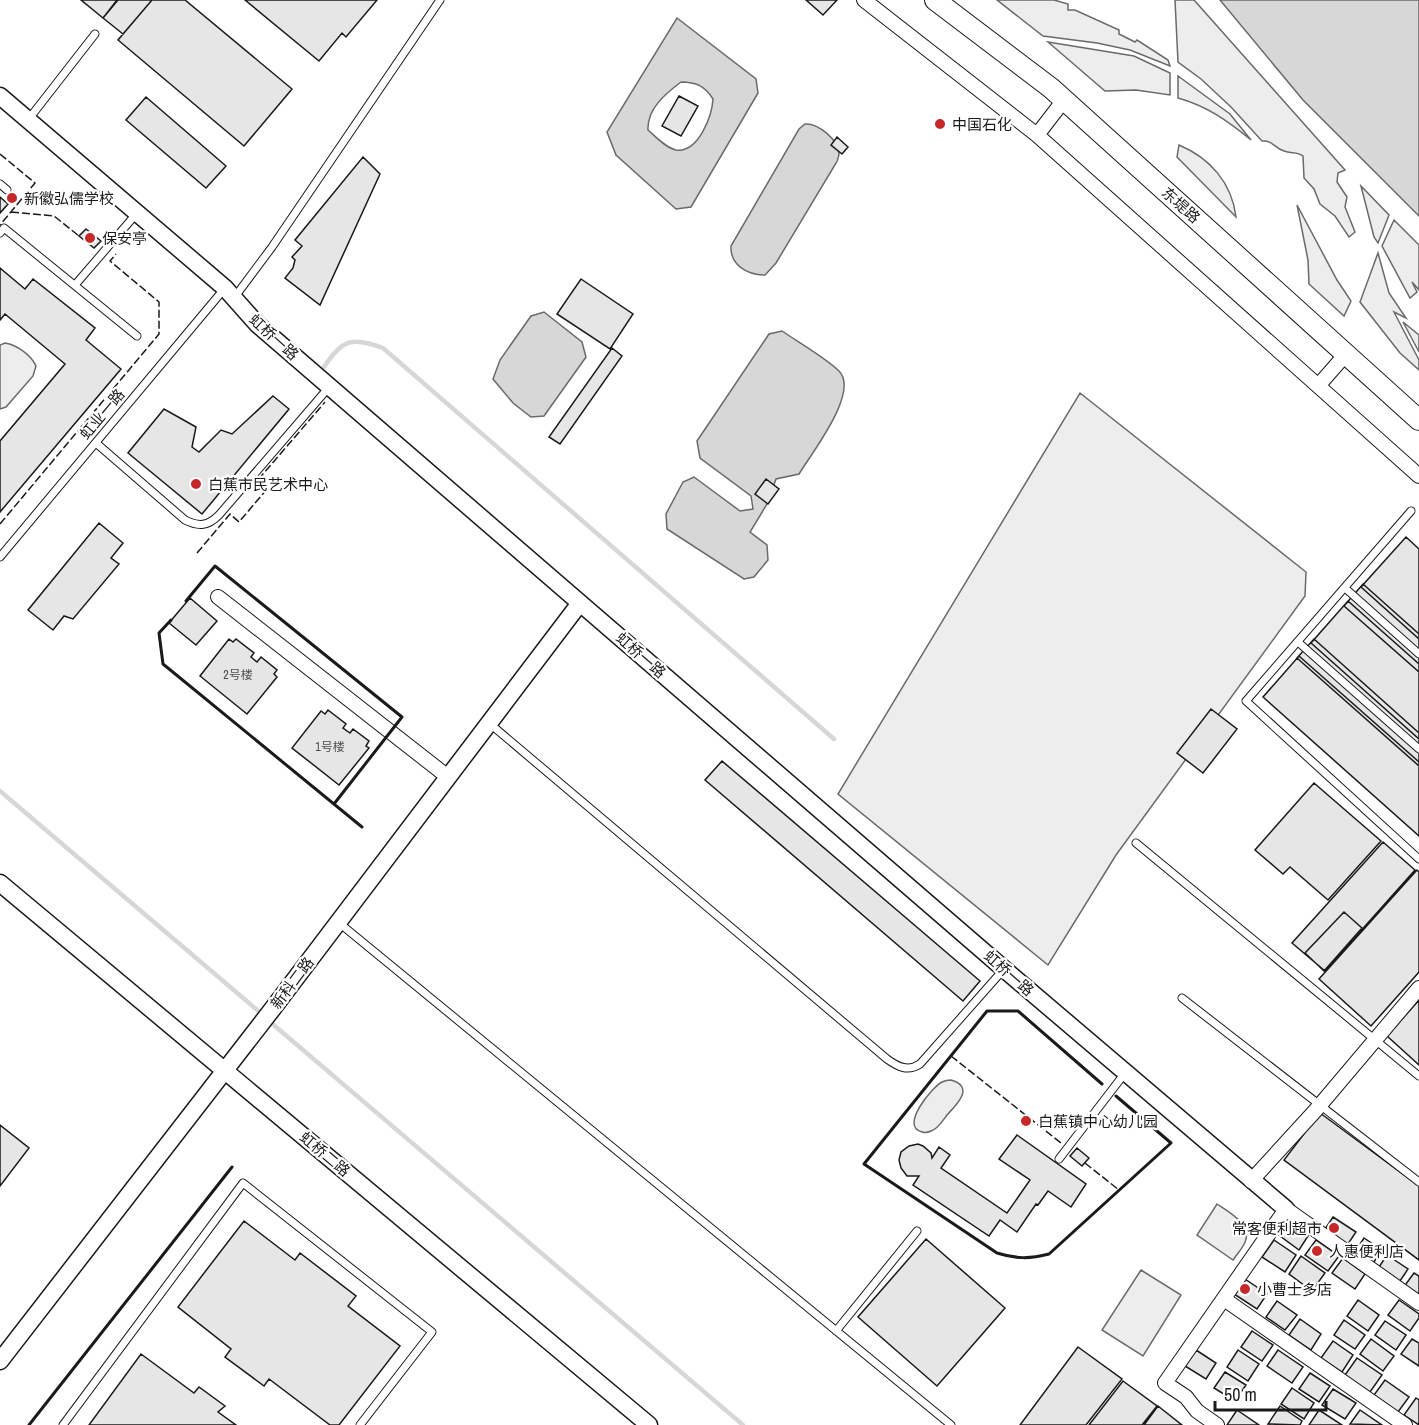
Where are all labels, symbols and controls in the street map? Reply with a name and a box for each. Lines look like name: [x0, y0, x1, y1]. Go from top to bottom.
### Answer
place label: 中国石化: [952, 114, 1012, 135]
marker: 中国石化: [933, 117, 947, 131]
street label: 东堤路: [1157, 182, 1205, 228]
place label: 新徽弘儒学校: [24, 188, 114, 209]
marker: 新徽弘儒学校: [5, 191, 19, 205]
place label: 保安亭: [102, 228, 147, 249]
marker: 保安亭: [83, 231, 97, 245]
street label: 虹桥一路: [245, 309, 303, 365]
street label: 虹业一路: [75, 384, 129, 444]
place label: 白蕉市民艺术中心: [208, 474, 328, 495]
marker: 白蕉市民艺术中心: [189, 477, 203, 491]
street label: 虹桥一路: [611, 627, 671, 683]
house number: 2号楼: [223, 667, 253, 683]
house number: 1号楼: [315, 739, 345, 755]
street label: 虹桥一路: [979, 945, 1039, 1001]
street label: 新科二路: [266, 953, 318, 1013]
place label: 白蕉镇中心幼儿园: [1038, 1111, 1158, 1132]
marker: 白蕉镇中心幼儿园: [1019, 1114, 1033, 1128]
street label: 虹桥二路: [295, 1127, 355, 1181]
place label: 常客便利超市: [1232, 1218, 1322, 1239]
marker: 常客便利超市: [1327, 1221, 1341, 1235]
place label: 人惠便利店: [1329, 1241, 1404, 1262]
marker: 人惠便利店: [1310, 1244, 1324, 1258]
place label: 小曹士多店: [1257, 1279, 1332, 1300]
marker: 小曹士多店: [1238, 1282, 1252, 1296]
scale bar: [1215, 1374, 1326, 1412]
text: 50 m: [1224, 1382, 1257, 1407]

